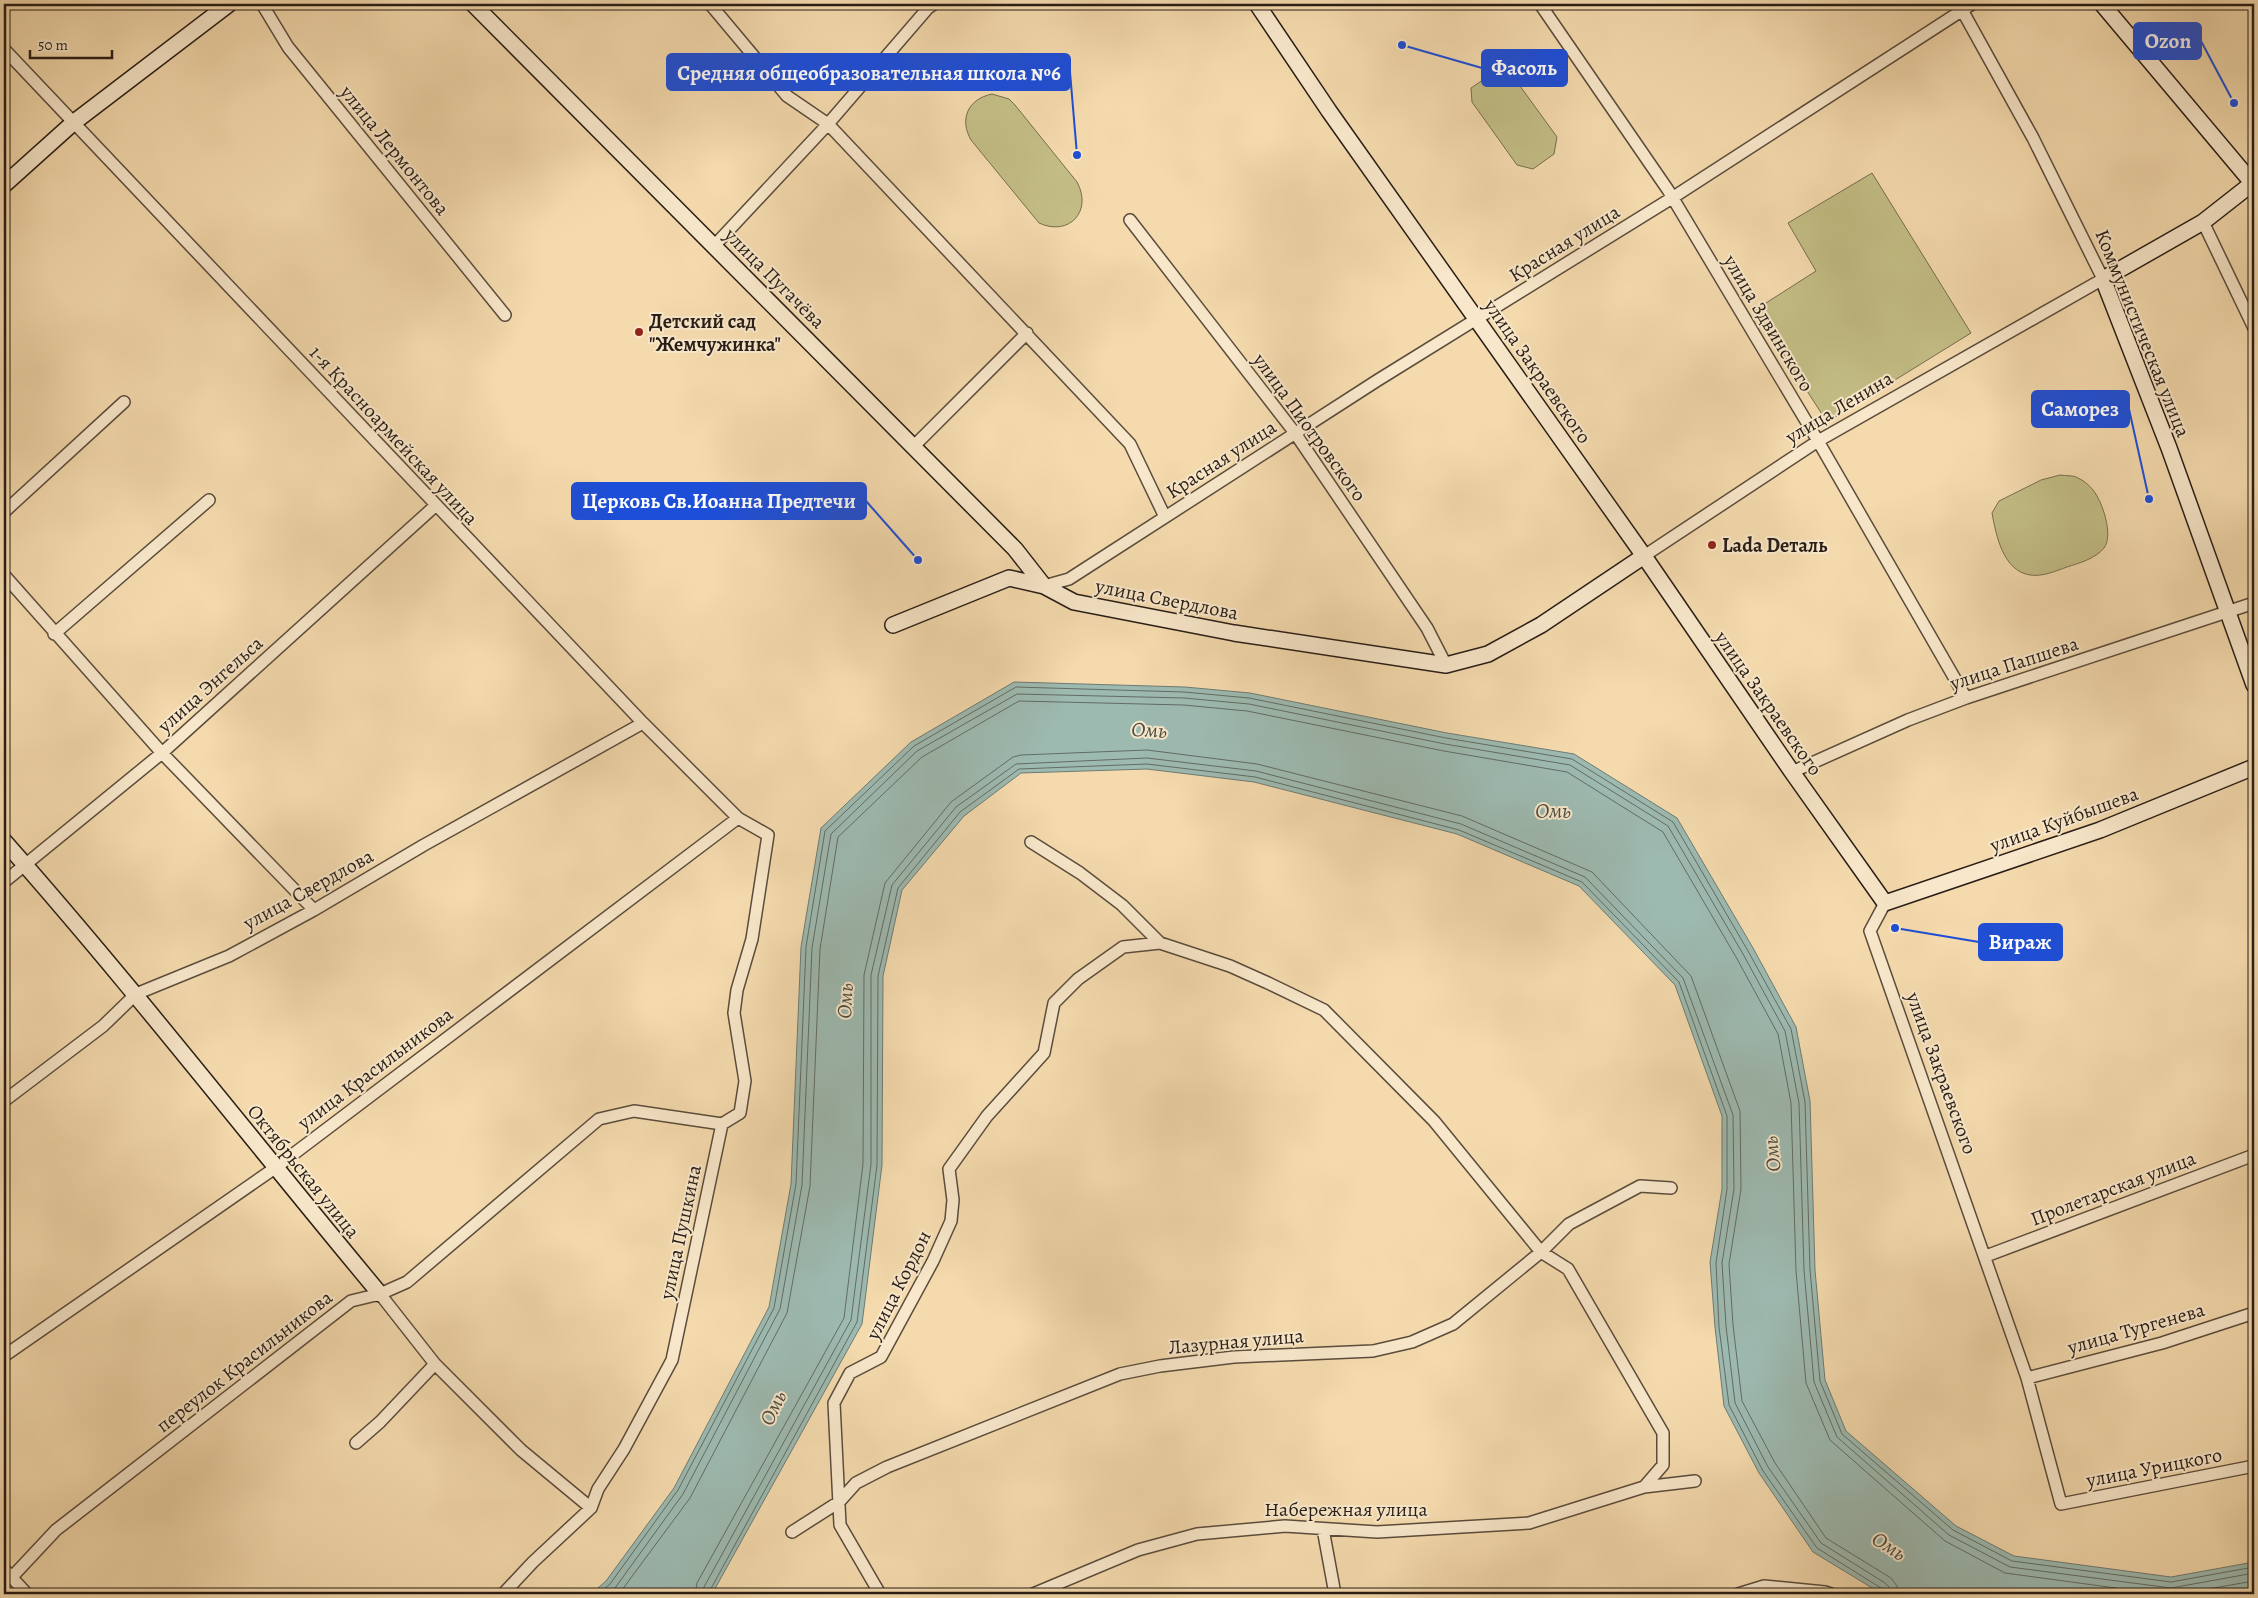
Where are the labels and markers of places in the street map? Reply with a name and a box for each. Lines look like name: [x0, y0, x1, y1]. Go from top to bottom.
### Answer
callout: Ozon: [2134, 23, 2201, 59]
callout: Фасоль: [1482, 50, 1567, 86]
callout: Средняя общеобразовательная школа №6: [667, 54, 1070, 90]
place label: Детский сад "Жемчужинка": [649, 308, 781, 358]
marker: Детский сад "Жемчужинка": [633, 326, 645, 338]
callout: Саморез: [2032, 391, 2129, 427]
callout: Церковь Св.Иоанна Предтечи: [572, 483, 866, 519]
place label: Lada Dеталь: [1722, 532, 1827, 559]
marker: Lada Dеталь: [1706, 539, 1718, 551]
callout: Вираж: [1979, 924, 2062, 960]

